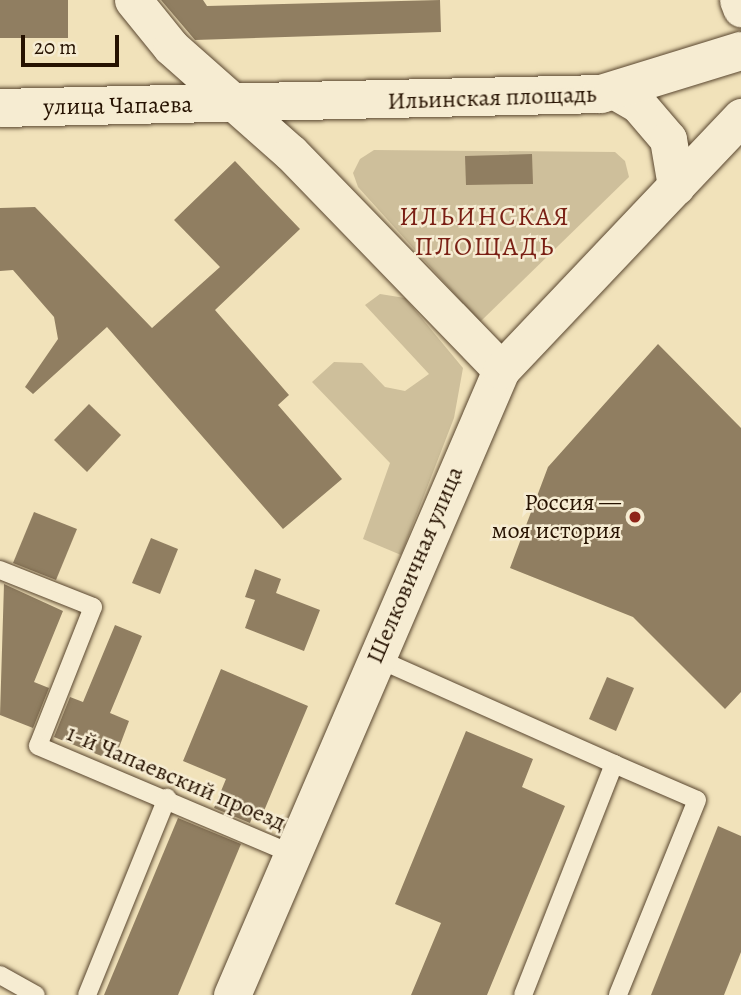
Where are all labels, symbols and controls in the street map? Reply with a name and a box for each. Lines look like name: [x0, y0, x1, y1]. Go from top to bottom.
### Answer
scale bar: [24, 21, 122, 65]
text: 20 m: [34, 33, 77, 61]
street label: Ильинская площадь: [387, 80, 597, 116]
street label: улица Чапаева: [43, 90, 193, 122]
district label: ИЛЬИНСКАЯ ПЛОЩАДЬ: [400, 201, 570, 262]
street label: Шелковичная улица: [360, 462, 470, 668]
place label: Россия — моя история: [491, 489, 621, 545]
marker: Россия — моя история: [627, 509, 643, 525]
street label: 1-й Чапаевский проезд: [62, 719, 290, 837]

